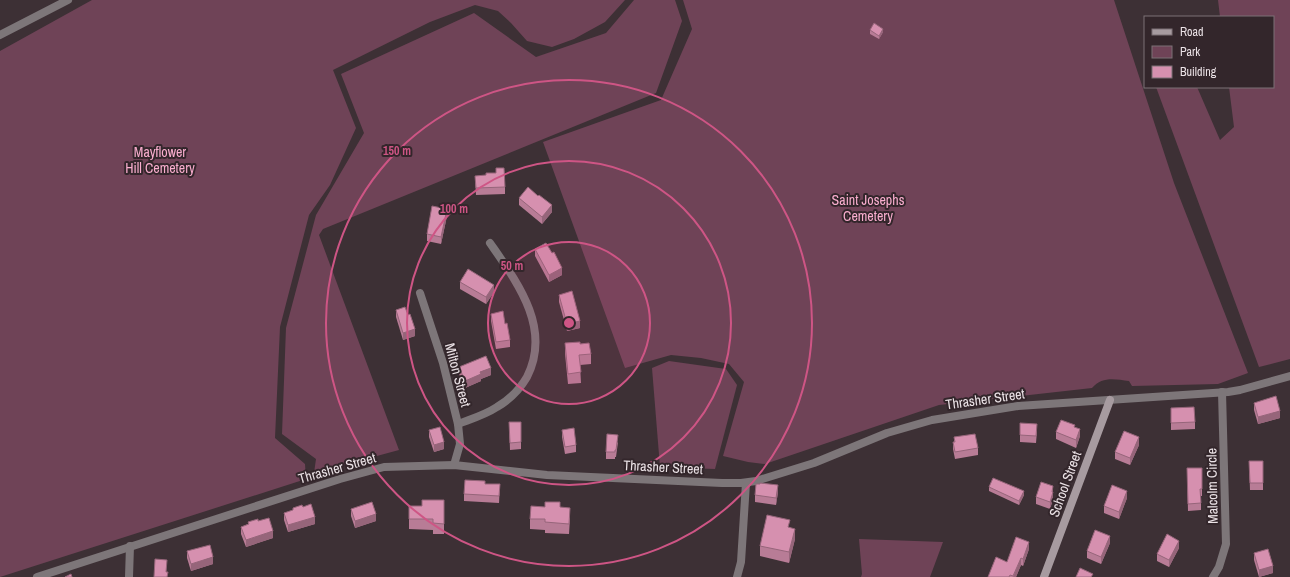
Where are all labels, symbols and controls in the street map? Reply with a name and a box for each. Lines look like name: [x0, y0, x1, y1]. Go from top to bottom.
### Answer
legend: [1144, 16, 1274, 88]
text: Road: [1180, 24, 1204, 40]
text: Park: [1180, 44, 1200, 60]
text: Building: [1180, 64, 1217, 80]
park label: Mayflower Hill Cemetery: [125, 143, 195, 177]
text: 150 m: [383, 143, 411, 159]
park label: Saint Josephs Cemetery: [832, 191, 905, 225]
text: 100 m: [440, 201, 468, 217]
text: 50 m: [501, 258, 523, 274]
centre of rings: [562, 316, 576, 330]
street label: Milton Street: [441, 341, 475, 409]
street label: Thrasher Street: [944, 385, 1026, 413]
street label: Thrasher Street: [296, 448, 378, 488]
street label: Malcolm Circle: [1202, 448, 1222, 524]
street label: School Street: [1045, 449, 1085, 519]
street label: Thrasher Street: [623, 456, 703, 478]

